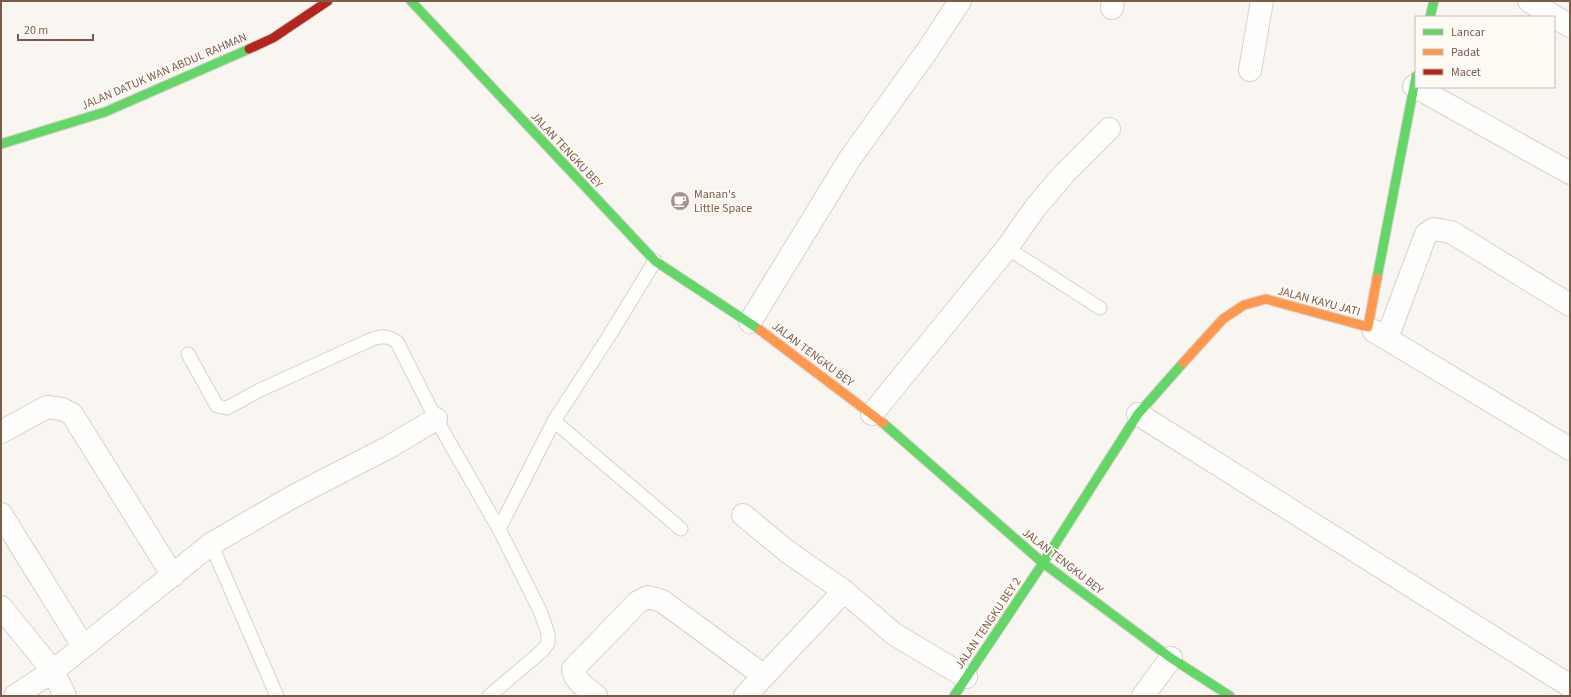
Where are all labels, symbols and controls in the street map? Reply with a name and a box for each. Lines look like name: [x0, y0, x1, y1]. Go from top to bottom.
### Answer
scale bar: [18, 16, 93, 42]
legend: [1415, 16, 1555, 88]
text: 20 m: [24, 22, 48, 39]
text: Lancar: [1451, 24, 1486, 41]
street label: JALAN DATUK WAN ABDUL RAHMAN: [79, 29, 250, 114]
text: Padat: [1451, 44, 1480, 61]
text: Macet: [1451, 64, 1481, 81]
street label: JALAN TENGKU BEY: [527, 108, 607, 192]
place label: Manan's Little Space: [694, 186, 752, 217]
cafe icon: Manan's Little Space: [669, 190, 691, 212]
street label: JALAN KAYU JATI: [1276, 282, 1362, 321]
street label: JALAN TENGKU BEY: [768, 318, 857, 391]
street label: JALAN TENGKU BEY: [1019, 524, 1107, 599]
street label: JALAN TENGKU BEY 2: [951, 574, 1025, 672]

